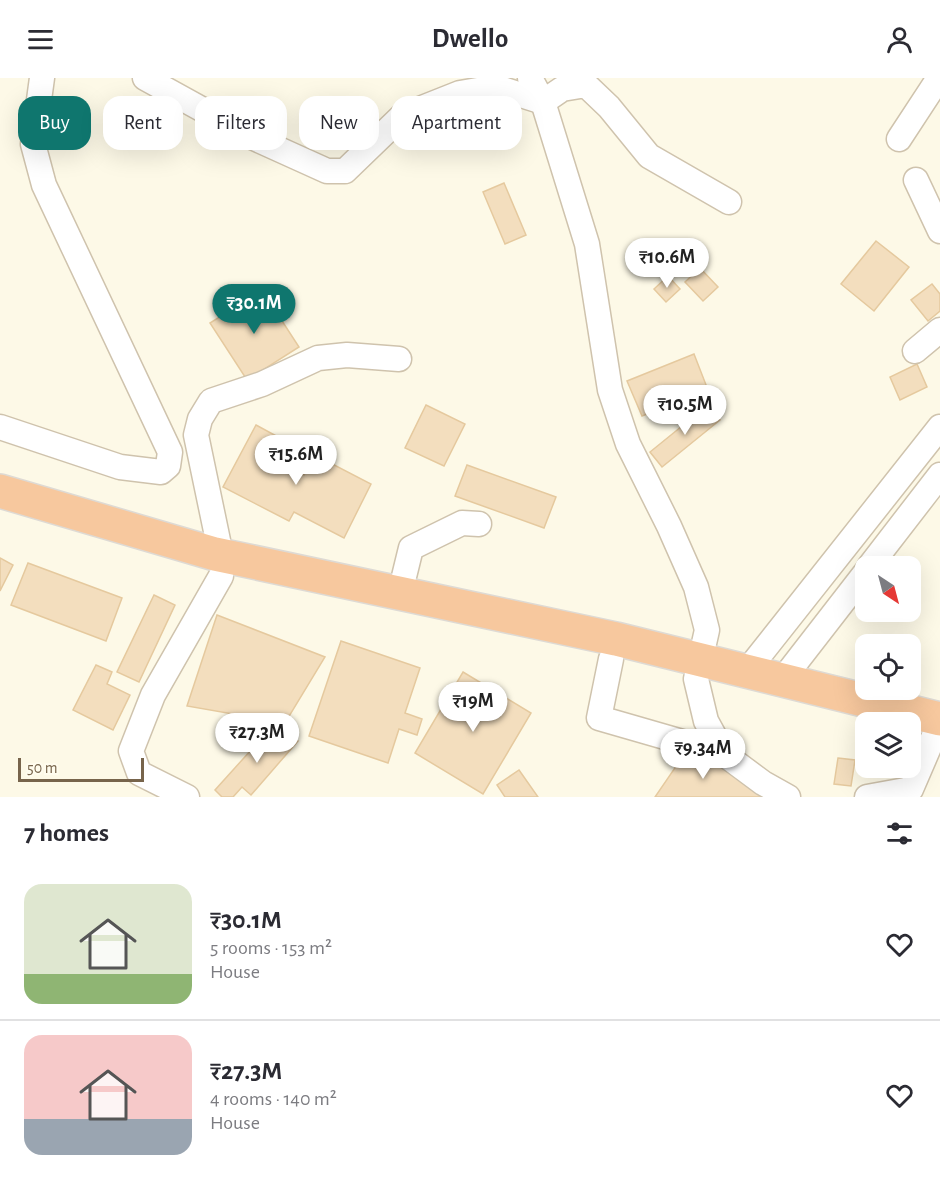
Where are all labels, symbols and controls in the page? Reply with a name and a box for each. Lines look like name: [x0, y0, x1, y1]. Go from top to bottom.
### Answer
icon: menu: [24, 23, 57, 56]
icon: person: [883, 23, 916, 56]
text: Dwello: [432, 25, 508, 52]
chip: Buy: [18, 96, 91, 150]
chip: Rent: [103, 96, 183, 150]
chip: Filters: [195, 96, 287, 150]
chip: New: [299, 96, 379, 150]
chip: Apartment: [391, 96, 522, 150]
pin: ₹10.6M: [618, 238, 716, 289]
text: ₹10.6M: [639, 247, 695, 267]
pin: ₹30.1M: [205, 284, 303, 335]
text: ₹30.1M: [226, 293, 282, 313]
pin: ₹10.5M: [636, 385, 734, 436]
text: ₹10.5M: [657, 394, 713, 414]
pin: ₹15.6M: [247, 435, 345, 486]
text: ₹15.6M: [269, 444, 323, 464]
north arrow: [855, 556, 921, 622]
map controls: [855, 556, 921, 778]
button: locate: [855, 634, 921, 700]
pin: ₹19M: [437, 682, 509, 733]
text: ₹19M: [452, 691, 494, 711]
button: layers: [855, 712, 921, 778]
pin: ₹27.3M: [208, 713, 306, 764]
text: ₹27.3M: [229, 722, 285, 742]
pin: ₹9.34M: [654, 729, 752, 780]
text: ₹9.34M: [674, 738, 732, 758]
scale bar: [18, 755, 144, 782]
text: 50 m: [27, 760, 58, 776]
icon: filters: [883, 817, 916, 850]
text: 7 homes: [24, 820, 109, 846]
text: ₹30.1M: [210, 907, 282, 933]
icon: home: [72, 908, 144, 980]
icon: heart: [883, 928, 916, 961]
text: 5 rooms · 153 m²: [210, 938, 332, 958]
text: House: [210, 962, 260, 982]
text: ₹27.3M: [210, 1058, 282, 1084]
icon: home: [72, 1059, 144, 1131]
icon: heart: [883, 1079, 916, 1112]
text: 4 rooms · 140 m²: [210, 1089, 337, 1109]
text: House: [210, 1113, 260, 1133]

